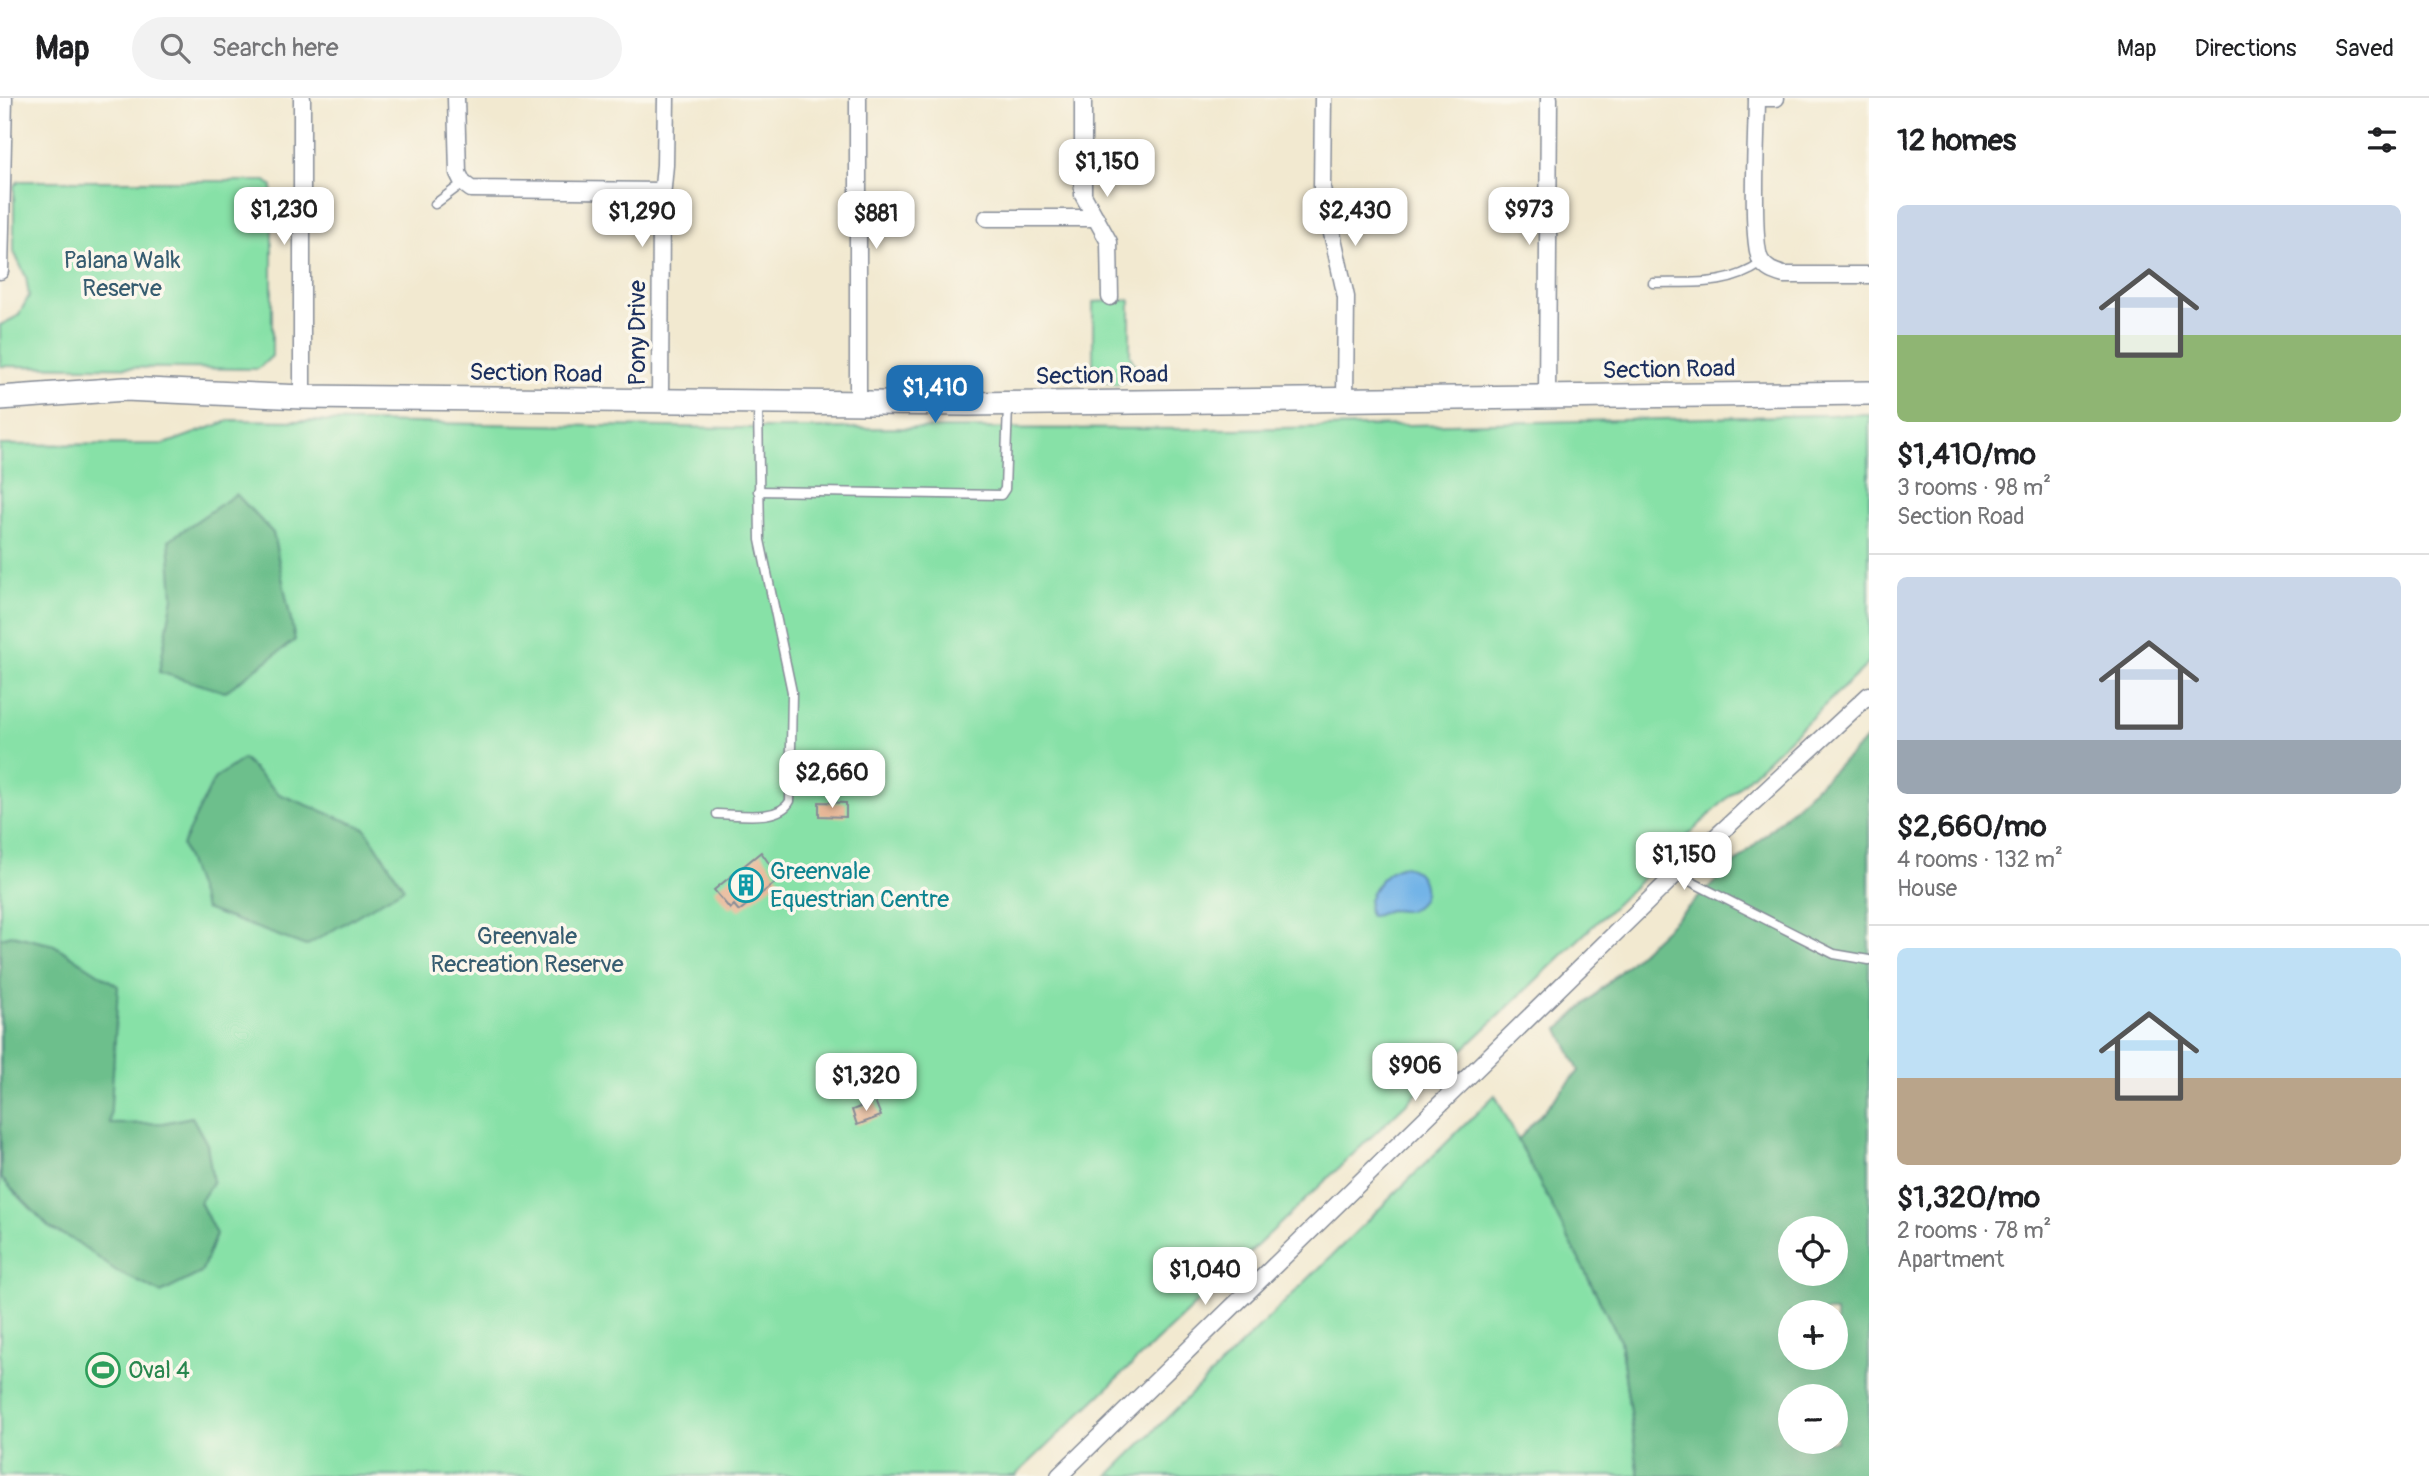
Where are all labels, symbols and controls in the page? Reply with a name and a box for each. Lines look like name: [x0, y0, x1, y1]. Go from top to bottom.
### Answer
search box: [132, 17, 622, 80]
text: Map: [35, 28, 90, 69]
icon: search: [156, 29, 194, 67]
text: Search here: [212, 32, 339, 64]
text: Map: [2117, 34, 2157, 63]
text: Directions: [2195, 34, 2296, 63]
text: Saved: [2334, 34, 2394, 63]
icon: filters: [2363, 121, 2401, 159]
text: 12 homes: [1897, 122, 2016, 159]
pin: $1,150: [1050, 140, 1164, 199]
text: $1,150: [1075, 147, 1139, 176]
pin: $1,230: [227, 188, 341, 247]
pin: $2,430: [1298, 188, 1412, 248]
pin: $973: [1488, 188, 1570, 247]
pin: $1,290: [585, 190, 699, 249]
pin: $881: [835, 192, 917, 251]
text: $1,230: [250, 195, 318, 224]
text: $973: [1504, 195, 1554, 224]
text: $2,430: [1318, 196, 1392, 225]
text: $1,290: [608, 197, 676, 226]
text: $881: [854, 199, 898, 228]
park label: Palana Walk Reserve: [64, 246, 180, 303]
icon: home: [2086, 250, 2212, 376]
street label: Pony Drive: [623, 280, 652, 386]
street label: Section Road: [1602, 354, 1736, 385]
street label: Section Road: [469, 358, 603, 389]
street label: Section Road: [1035, 360, 1169, 391]
pin: $1,410: [878, 366, 992, 425]
text: $1,410: [902, 373, 968, 402]
text: $1,410/mo: [1897, 436, 2036, 473]
text: 3 rooms · 98 m²: [1897, 473, 2051, 502]
text: Section Road: [1897, 502, 2025, 531]
icon: home: [2086, 622, 2212, 748]
pin: $2,660: [775, 750, 889, 810]
text: $2,660: [795, 758, 869, 787]
text: $2,660/mo: [1897, 808, 2047, 845]
pin: $1,150: [1627, 832, 1741, 892]
text: $1,150: [1652, 840, 1716, 869]
text: 4 rooms · 132 m²: [1897, 845, 2063, 874]
place label: Greenvale Equestrian Centre: [770, 857, 949, 914]
building icon: Greenvale Equestrian Centre: [727, 866, 765, 904]
text: House: [1897, 874, 1957, 903]
park label: Greenvale Recreation Reserve: [430, 922, 624, 979]
icon: home: [2086, 993, 2212, 1119]
pin: $906: [1374, 1044, 1456, 1103]
text: $906: [1388, 1051, 1442, 1080]
pin: $1,320: [809, 1054, 923, 1113]
text: $1,320: [832, 1061, 900, 1090]
text: $1,320/mo: [1897, 1179, 2040, 1216]
map controls: [1778, 1216, 1848, 1454]
button: locate: [1778, 1216, 1848, 1286]
text: 2 rooms · 78 m²: [1897, 1216, 2051, 1245]
text: Apartment: [1897, 1245, 2004, 1274]
pin: $1,040: [1148, 1248, 1262, 1307]
text: $1,040: [1169, 1255, 1241, 1284]
button: +: [1778, 1300, 1848, 1370]
sports icon: Oval 4: [84, 1351, 122, 1389]
place label: Oval 4: [128, 1356, 190, 1385]
button: −: [1778, 1384, 1848, 1454]

